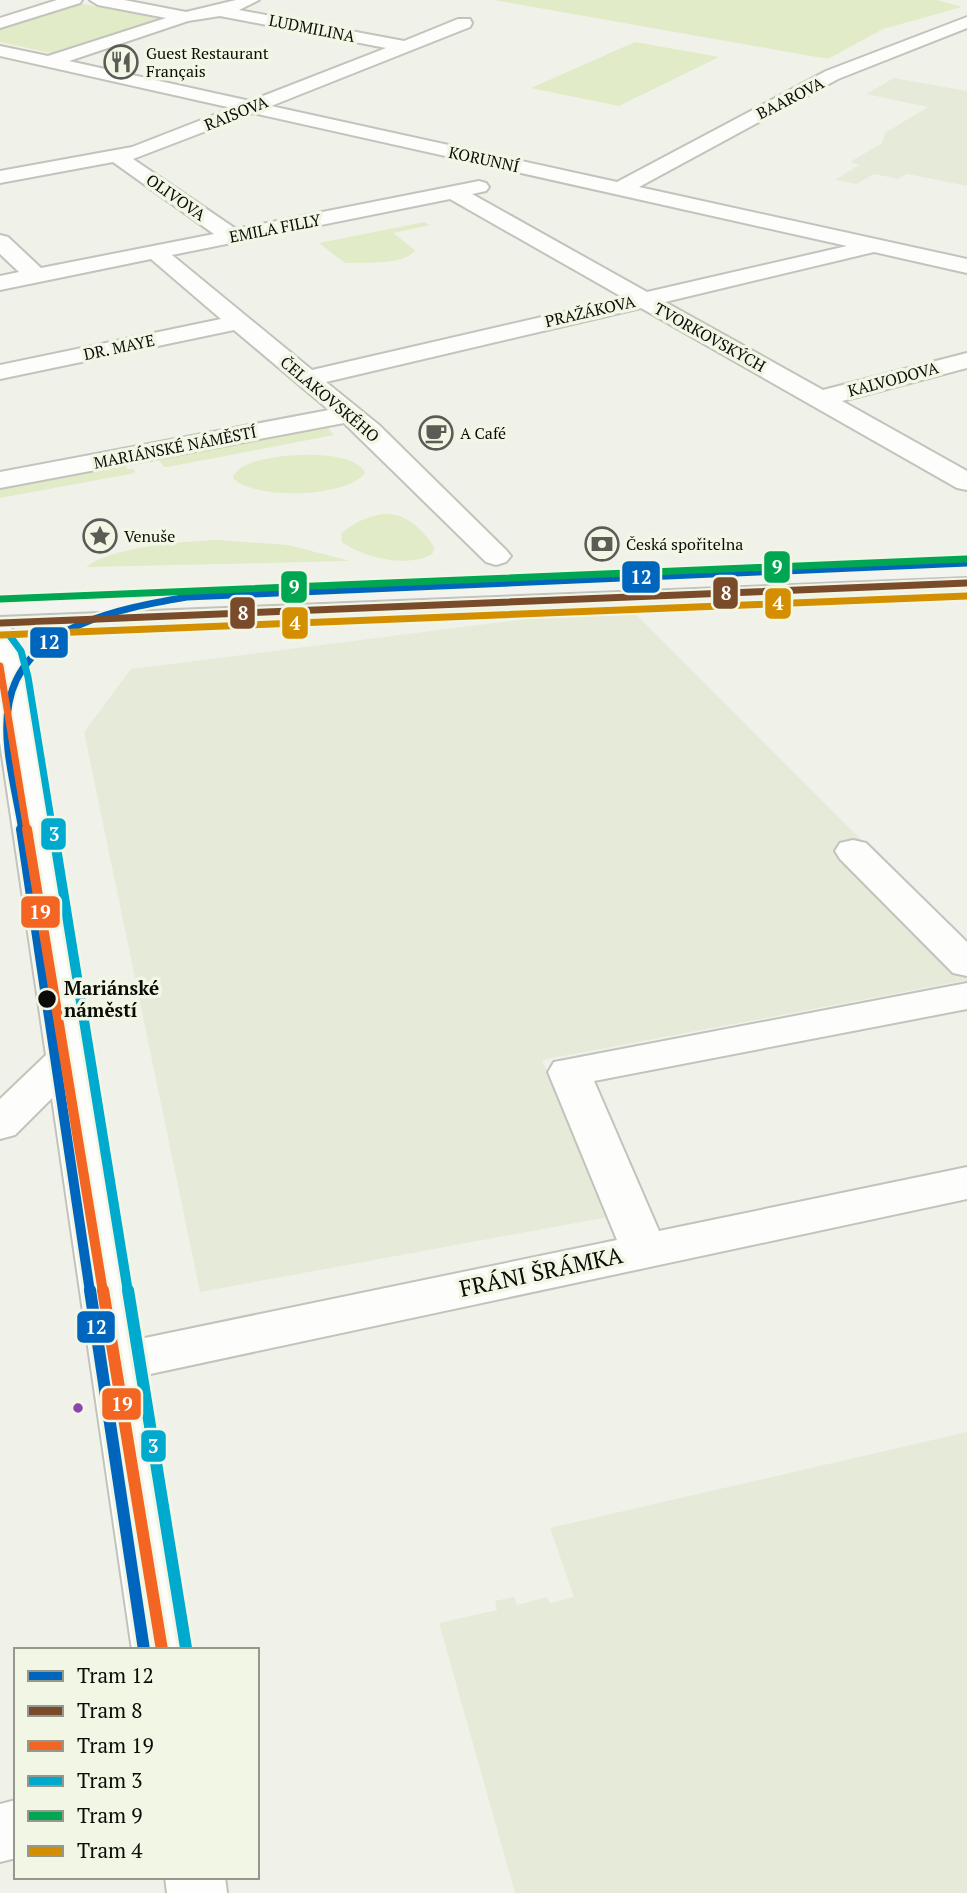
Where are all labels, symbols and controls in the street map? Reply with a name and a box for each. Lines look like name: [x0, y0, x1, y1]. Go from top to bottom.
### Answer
street label: LUDMILINA: [267, 9, 357, 47]
place label: Guest Restaurant Français: [146, 42, 269, 82]
restaurant icon: Guest Restaurant Français: [102, 43, 140, 81]
street label: BAAROVA: [753, 72, 827, 124]
street label: RAISOVA: [201, 90, 271, 136]
street label: KORUNNÍ: [447, 141, 522, 177]
street label: OLIVOVA: [142, 168, 210, 226]
street label: EMILA FILLY: [227, 208, 323, 248]
street label: PRAŽÁKOVA: [543, 290, 637, 332]
street label: TVORKOVSKÝCH: [650, 297, 770, 377]
street label: DR. MAYE: [81, 329, 157, 365]
street label: ČELAKOVSKÉHO: [276, 351, 384, 447]
street label: KALVODOVA: [845, 356, 941, 402]
cafe icon: A Café: [417, 414, 455, 452]
street label: MARIÁNSKÉ NÁMĚSTÍ: [92, 420, 259, 474]
place label: A Café: [460, 422, 506, 444]
place icon: Venuše: [81, 517, 119, 555]
place label: Venuše: [124, 525, 175, 547]
bank icon: Česká spořitelna: [583, 525, 621, 563]
place label: Česká spořitelna: [626, 533, 743, 555]
line badge: 9: [763, 550, 791, 584]
text: 9: [772, 554, 783, 579]
line badge: 12: [621, 560, 661, 594]
text: 12: [630, 564, 652, 589]
line badge: 9: [280, 570, 308, 604]
text: 9: [289, 574, 300, 599]
line badge: 8: [712, 576, 739, 610]
text: 8: [721, 580, 732, 605]
line badge: 4: [764, 587, 792, 620]
text: 4: [773, 590, 784, 615]
line badge: 8: [229, 596, 256, 630]
text: 8: [238, 600, 249, 625]
line badge: 4: [281, 606, 309, 640]
text: 4: [290, 610, 301, 635]
line badge: 12: [29, 626, 69, 659]
text: 12: [38, 629, 60, 654]
line badge: 3: [40, 817, 67, 851]
text: 3: [49, 821, 59, 846]
line badge: 19: [20, 895, 61, 929]
text: 19: [29, 899, 51, 924]
place label: Mariánské náměstí: [64, 975, 159, 1022]
marker: Mariánské náměstí: [36, 988, 58, 1010]
street label: FRÁNI ŠRÁMKA: [456, 1239, 626, 1304]
line badge: 12: [76, 1310, 116, 1344]
text: 12: [85, 1314, 107, 1339]
line badge: 19: [101, 1387, 142, 1421]
text: 19: [111, 1391, 133, 1416]
unlabelled marker: [71, 1401, 85, 1415]
line badge: 3: [140, 1429, 167, 1463]
text: 3: [148, 1433, 158, 1458]
legend: [14, 1648, 259, 1879]
text: Tram 12: [77, 1661, 154, 1689]
text: Tram 8: [77, 1696, 142, 1724]
text: Tram 19: [77, 1731, 154, 1759]
text: Tram 3: [77, 1766, 142, 1794]
text: Tram 9: [77, 1801, 142, 1829]
text: Tram 4: [77, 1836, 143, 1864]

